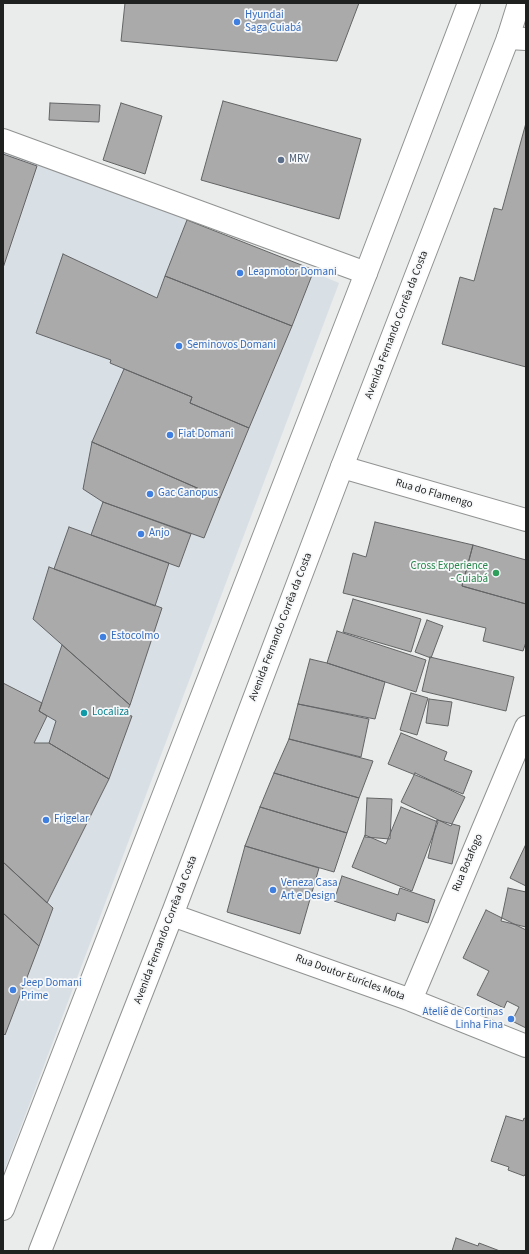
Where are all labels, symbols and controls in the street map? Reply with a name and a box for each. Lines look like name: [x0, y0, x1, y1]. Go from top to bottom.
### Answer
place label: Hyundai Saga Cuiabá: [245, 9, 301, 35]
marker: Hyundai Saga Cuiabá: [232, 17, 242, 27]
place label: MRV: [289, 153, 309, 167]
marker: MRV: [276, 155, 286, 165]
street label: Avenida Fernando Corrêa da Costa: [363, 249, 431, 401]
place label: Leapmotor Domani: [248, 266, 337, 280]
marker: Leapmotor Domani: [235, 268, 245, 278]
place label: Seminovos Domani: [187, 339, 276, 353]
marker: Seminovos Domani: [174, 341, 184, 351]
place label: Fiat Domani: [178, 428, 234, 442]
marker: Fiat Domani: [165, 430, 175, 440]
street label: Rua do Flamengo: [394, 477, 474, 511]
place label: Gac Canopus: [158, 487, 218, 501]
marker: Gac Canopus: [145, 489, 155, 499]
place label: Anjo: [149, 527, 170, 541]
marker: Anjo: [136, 529, 146, 539]
street label: Avenida Fernando Corrêa da Costa: [247, 551, 315, 703]
place label: Cross Experience - Cuiabá: [410, 560, 488, 586]
marker: Cross Experience - Cuiabá: [491, 568, 501, 578]
place label: Estocolmo: [111, 630, 159, 644]
marker: Estocolmo: [98, 632, 108, 642]
place label: Localiza: [92, 706, 129, 720]
marker: Localiza: [79, 708, 89, 718]
place label: Frigelar: [54, 813, 89, 827]
marker: Frigelar: [41, 815, 51, 825]
street label: Rua Botafogo: [450, 832, 486, 894]
street label: Avenida Fernando Corrêa da Costa: [132, 854, 200, 1006]
place label: Veneza Casa Art e Design: [281, 877, 338, 903]
marker: Veneza Casa Art e Design: [268, 885, 278, 895]
street label: Rua Doutor Eurícles Mota: [294, 952, 406, 1004]
place label: Jeep Domani Prime: [21, 977, 82, 1003]
marker: Jeep Domani Prime: [8, 985, 18, 995]
place label: Ateliê de Cortinas Linha Fina: [423, 1006, 503, 1032]
marker: Ateliê de Cortinas Linha Fina: [506, 1014, 516, 1024]

